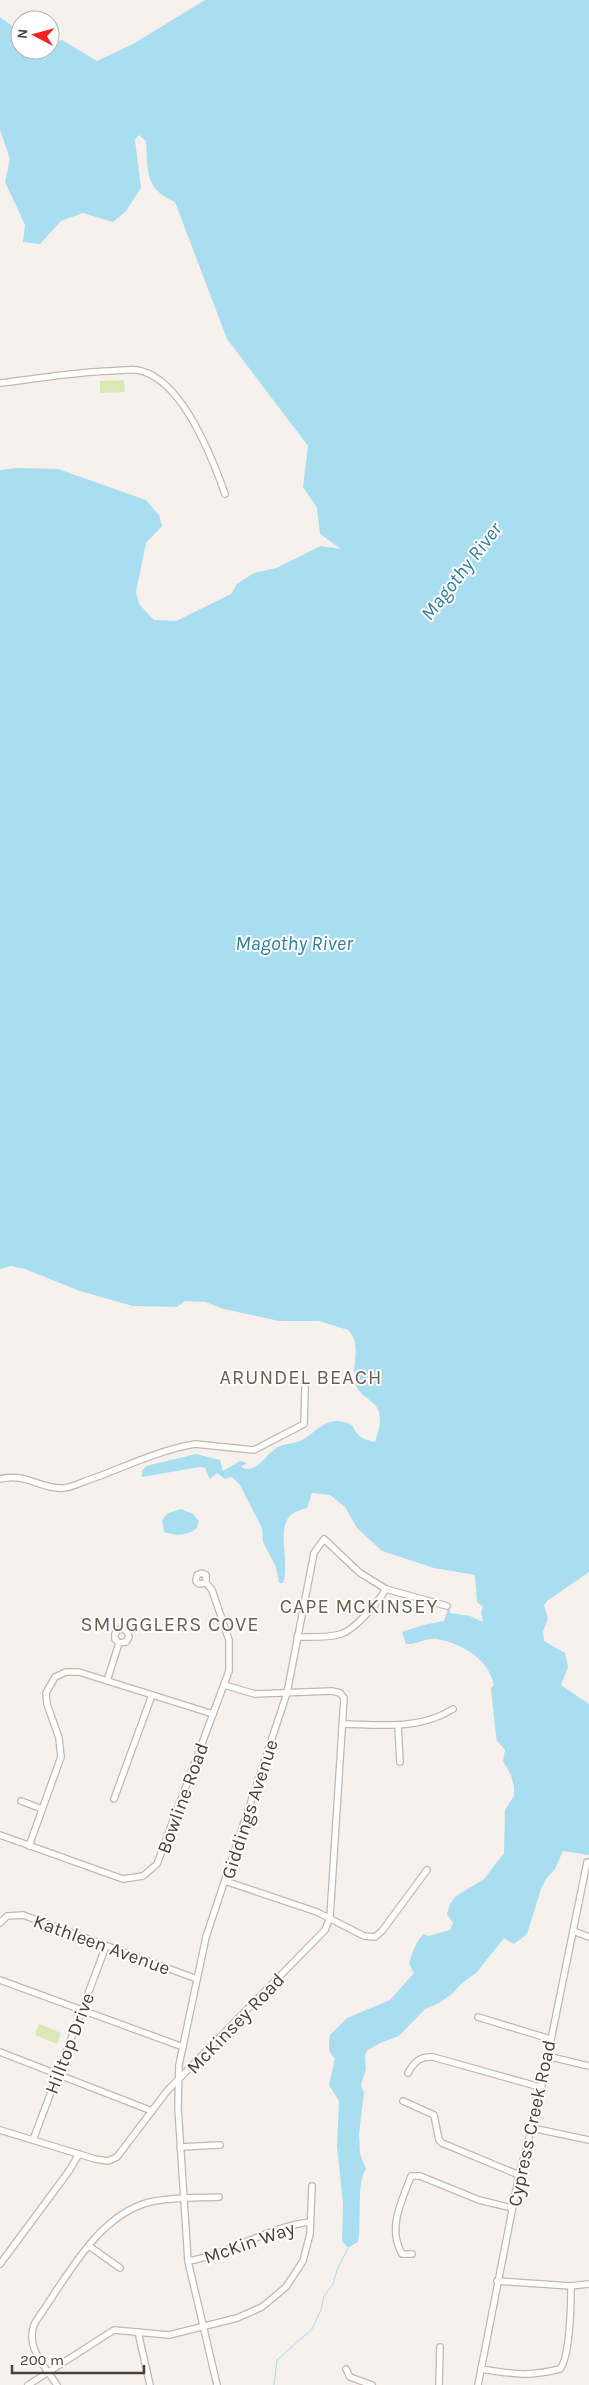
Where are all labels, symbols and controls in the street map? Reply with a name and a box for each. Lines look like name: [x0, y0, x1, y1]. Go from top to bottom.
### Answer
north arrow: [10, 10, 60, 60]
text: N: [14, 28, 32, 40]
water label: Magothy River: [416, 517, 507, 625]
water label: Magothy River: [235, 932, 354, 955]
district label: ARUNDEL BEACH: [220, 1366, 382, 1389]
district label: CAPE MCKINSEY: [280, 1595, 438, 1618]
district label: SMUGGLERS COVE: [80, 1613, 260, 1636]
street label: Giddings Avenue: [217, 1737, 283, 1882]
street label: Bowline Road: [153, 1740, 213, 1857]
street label: Kathleen Avenue: [30, 1910, 173, 1980]
street label: McKinsey Road: [182, 1969, 289, 2079]
street label: Hilltop Drive: [41, 1990, 99, 2097]
street label: Cypress Creek Road: [504, 2038, 560, 2208]
street label: McKin Way: [201, 2217, 298, 2269]
scale bar: [12, 2342, 145, 2374]
text: 200 m: [20, 2351, 64, 2369]

